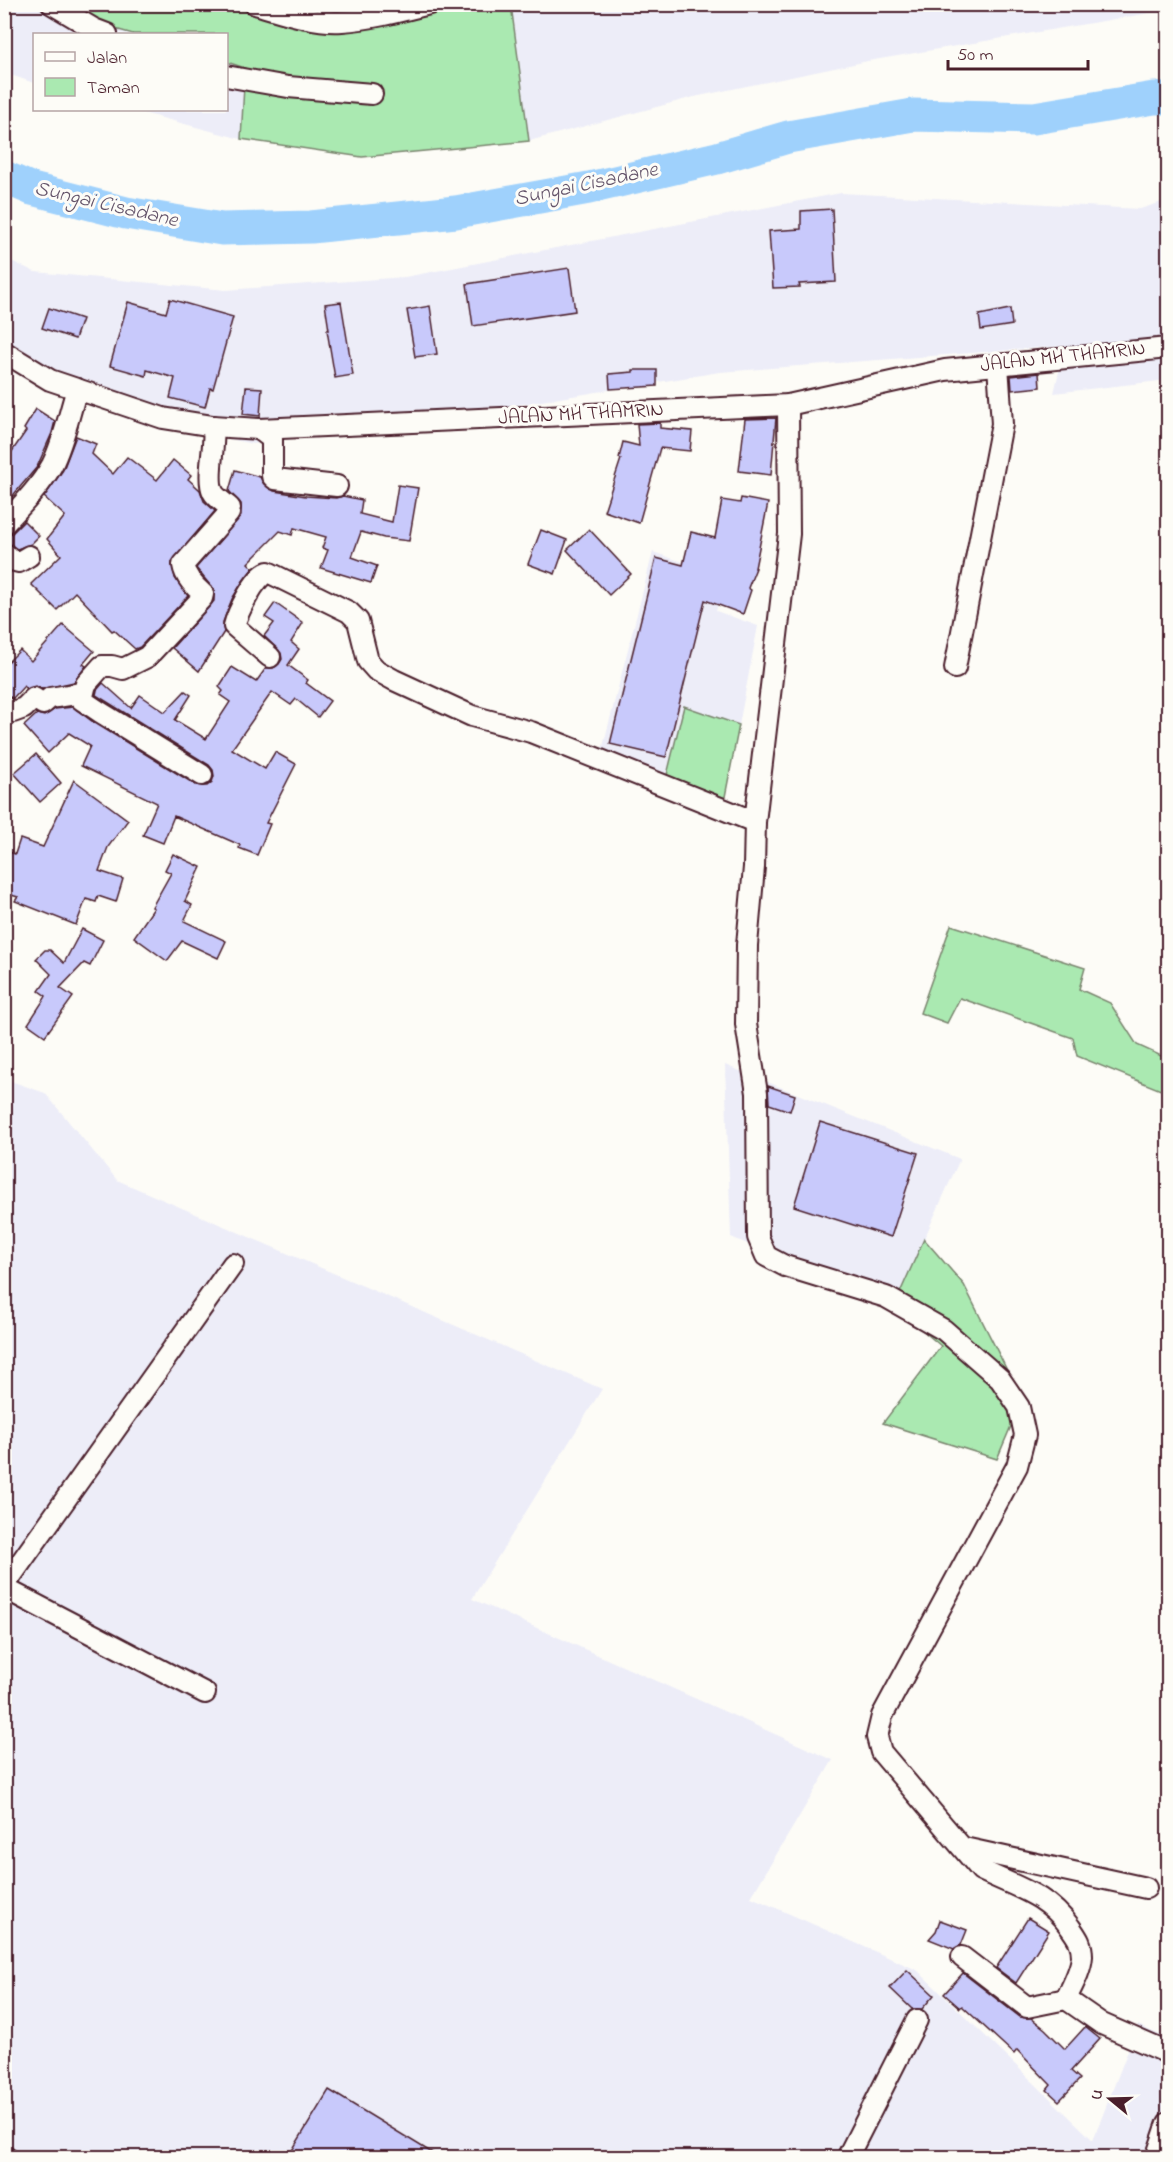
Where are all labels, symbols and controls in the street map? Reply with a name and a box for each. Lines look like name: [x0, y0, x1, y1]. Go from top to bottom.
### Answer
legend: [33, 33, 228, 111]
scale bar: [948, 33, 1088, 71]
text: 50 m: [957, 43, 994, 69]
text: Jalan: [87, 46, 127, 72]
text: Taman: [87, 76, 140, 102]
water label: Sungai Cisadane: [512, 155, 662, 216]
water label: Sungai Cisadane: [31, 174, 182, 237]
street label: JALAN MH THAMRIN: [979, 335, 1147, 381]
street label: JALAN MH THAMRIN: [497, 396, 665, 434]
north arrow: [1080, 2069, 1140, 2129]
text: U: [1085, 2086, 1111, 2103]

